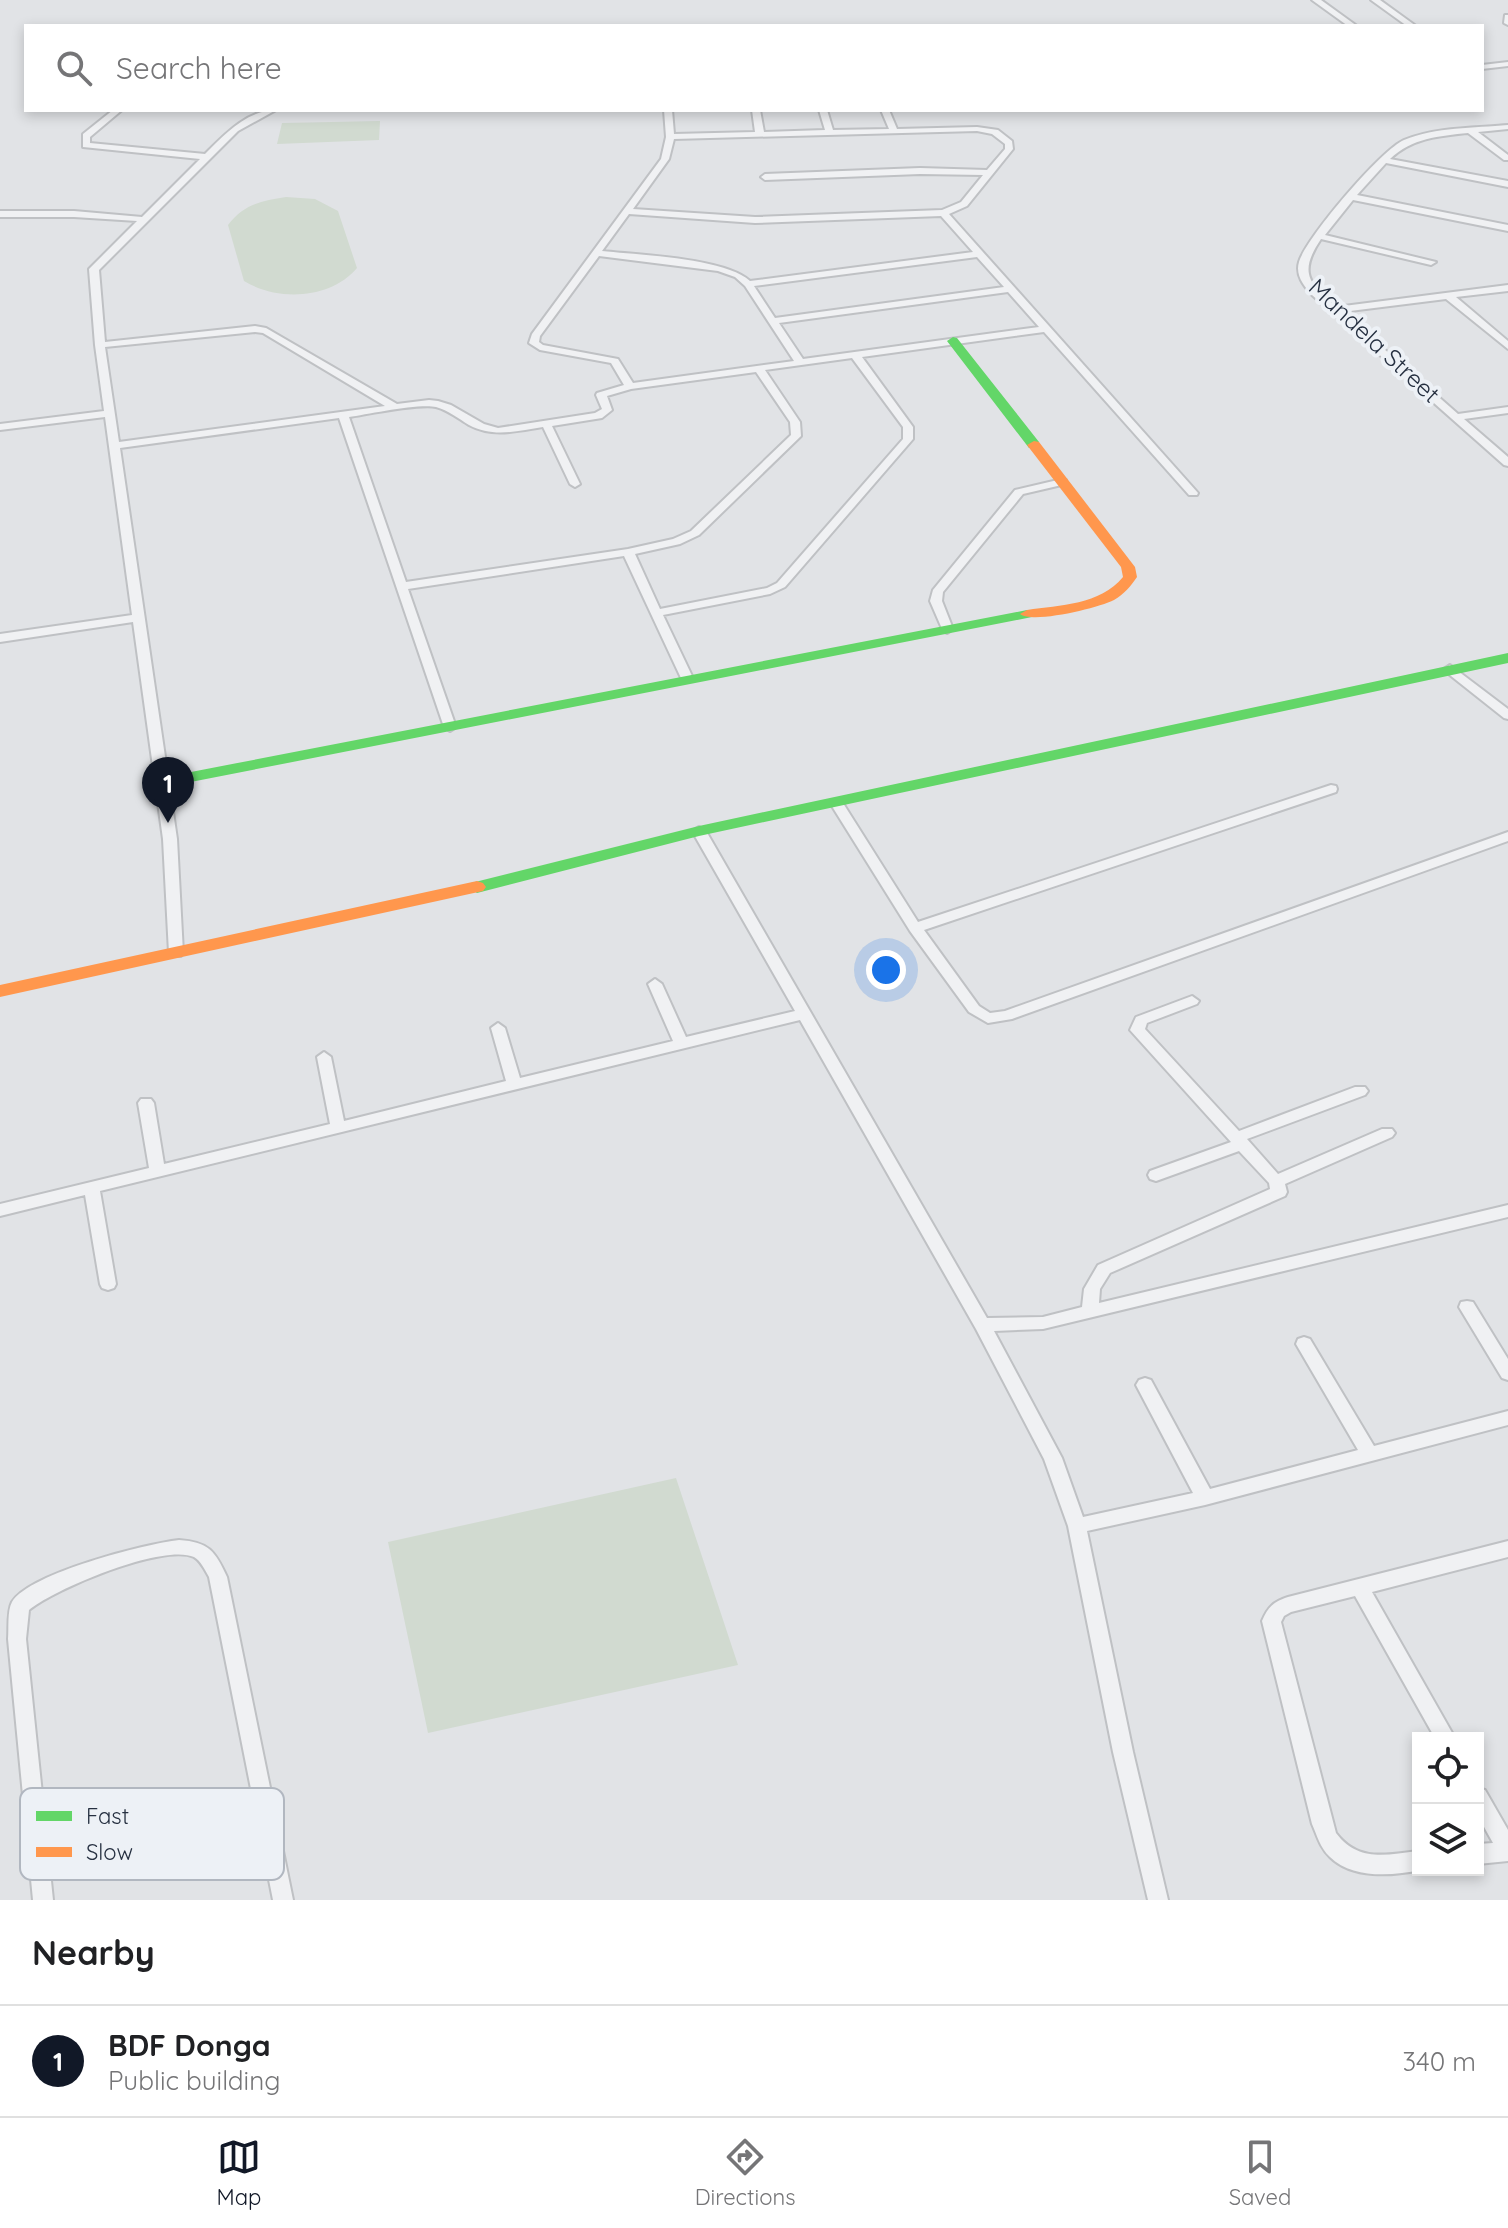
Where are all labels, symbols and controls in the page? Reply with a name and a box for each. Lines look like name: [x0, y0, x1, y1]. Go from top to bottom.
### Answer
search box: [24, 24, 1484, 112]
icon: search: [52, 46, 96, 90]
text: Search here: [116, 49, 282, 87]
street label: Mandela Street: [1303, 272, 1447, 409]
pin: 1: [142, 757, 194, 823]
your location: [866, 950, 906, 990]
map controls: [1412, 1732, 1484, 1876]
button: locate: [1412, 1732, 1484, 1804]
legend: [20, 1788, 284, 1880]
text: Fast: [86, 1802, 129, 1830]
button: layers: [1412, 1804, 1484, 1876]
text: Slow: [86, 1838, 133, 1866]
text: Nearby: [32, 1931, 155, 1974]
text: BDF Donga: [108, 2026, 270, 2064]
text: 1: [53, 2045, 63, 2078]
text: 340 m: [1402, 2045, 1476, 2078]
text: Public building: [108, 2064, 280, 2097]
tab: Map: [217, 2135, 261, 2211]
tab: Directions: [695, 2135, 795, 2211]
tab: Saved: [1229, 2135, 1291, 2211]

